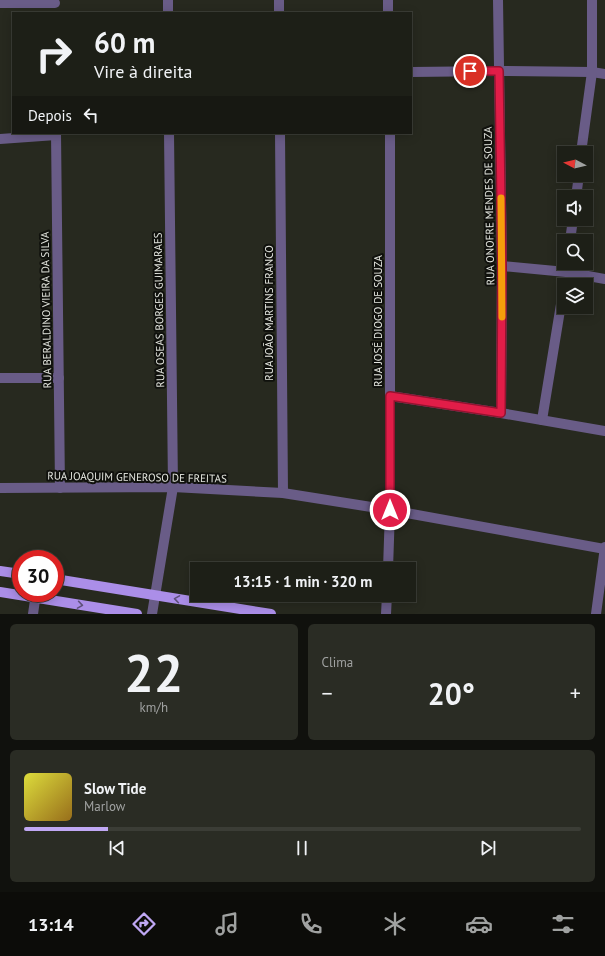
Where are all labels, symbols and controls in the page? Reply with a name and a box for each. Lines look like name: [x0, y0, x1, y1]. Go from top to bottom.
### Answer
text: 60 m: [94, 24, 155, 61]
icon: right: [28, 28, 80, 80]
pin: [453, 54, 487, 88]
text: Vire à direita: [94, 60, 192, 83]
icon: arrive: [459, 60, 481, 82]
icon: left: [80, 104, 102, 126]
text: Depois: [28, 106, 72, 125]
street label: RUA ONOFRE MENDES DE SOUZA: [481, 126, 497, 286]
north arrow: [557, 146, 593, 182]
map controls: [557, 146, 593, 314]
button: sound: [557, 190, 593, 226]
street label: RUA BERALDINO VIEIRA DA SILVA: [38, 231, 54, 388]
street label: RUA OSEAS BORGES GUIMARAES: [151, 232, 167, 388]
button: search: [557, 234, 593, 270]
street label: RUA JOÃO MARTINS FRANCO: [262, 245, 276, 381]
street label: RUA JOSÉ DIOGO DE SOUZA: [371, 254, 385, 387]
button: layers: [557, 278, 593, 314]
street label: RUA JOAQUIM GENEROSO DE FREITAS: [47, 468, 227, 486]
position arrow: [369, 489, 411, 531]
speed limit sign: 30: [12, 550, 64, 602]
text: 13:15 · 1 min · 320 m: [234, 572, 372, 591]
one-way arrow: [174, 595, 180, 604]
one-way arrow: [77, 600, 83, 609]
text: 22: [124, 639, 183, 706]
text: Clima: [322, 654, 353, 671]
text: 20°: [428, 674, 475, 713]
text: −: [322, 679, 333, 707]
text: +: [570, 679, 581, 707]
text: km/h: [140, 699, 168, 716]
text: Slow Tide: [84, 779, 146, 798]
text: Marlow: [84, 798, 125, 815]
icon: previous: [106, 837, 128, 859]
icon: pause: [291, 837, 313, 859]
icon: next: [477, 837, 499, 859]
icon: directions: [130, 910, 158, 938]
icon: music: [213, 910, 241, 938]
icon: phone: [297, 910, 325, 938]
icon: climate: [381, 910, 409, 938]
icon: car: [465, 910, 493, 938]
icon: filters: [549, 910, 577, 938]
text: 13:14: [28, 913, 74, 936]

